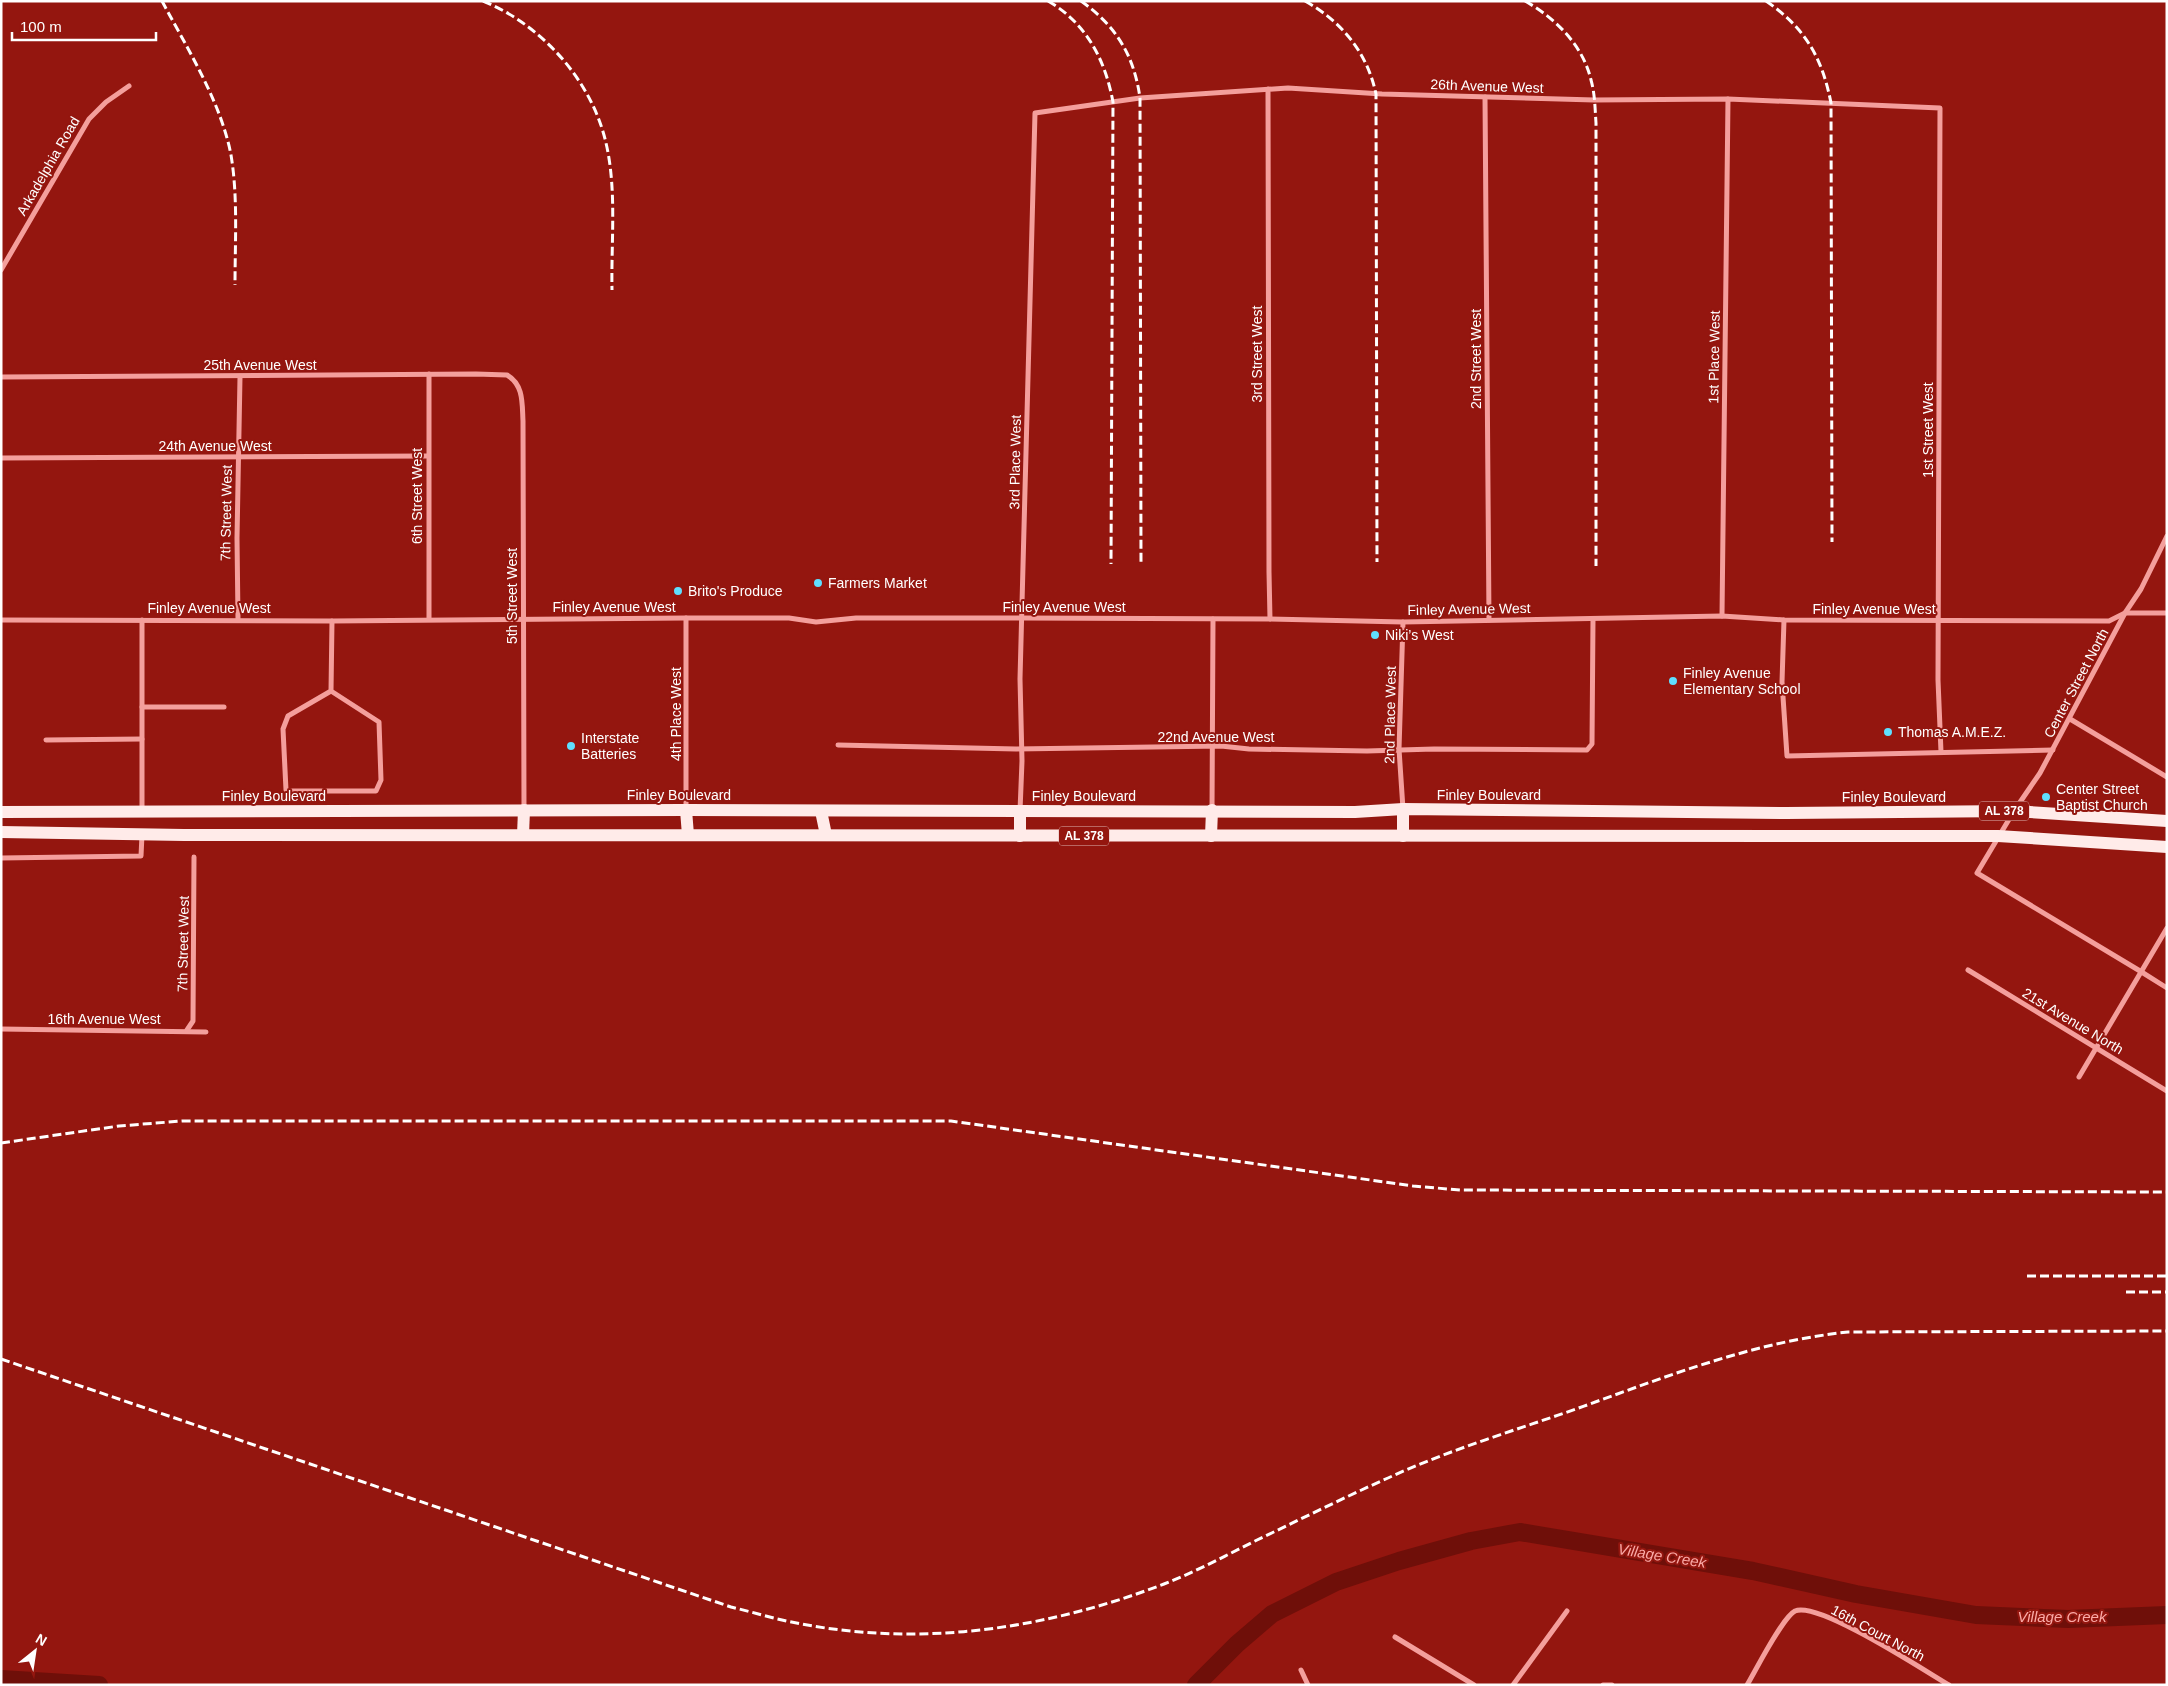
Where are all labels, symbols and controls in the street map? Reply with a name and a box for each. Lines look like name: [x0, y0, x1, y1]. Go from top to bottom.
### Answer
scale bar: [12, 10, 156, 42]
text: 100 m: [20, 18, 62, 35]
street label: 26th Avenue West: [1430, 76, 1544, 96]
street label: Arkadelphia Road: [13, 114, 83, 218]
street label: 3rd Street West: [1249, 305, 1265, 403]
street label: 2nd Street West: [1468, 309, 1484, 409]
street label: 1st Place West: [1705, 310, 1723, 404]
street label: 25th Avenue West: [203, 357, 317, 373]
street label: 1st Street West: [1920, 382, 1936, 478]
street label: 3rd Place West: [1006, 414, 1024, 509]
street label: 24th Avenue West: [158, 438, 272, 454]
street label: 6th Street West: [409, 448, 425, 544]
street label: 7th Street West: [217, 465, 235, 561]
street label: 5th Street West: [504, 548, 520, 644]
place label: Farmers Market: [828, 575, 927, 591]
marker: Farmers Market: [812, 577, 824, 589]
place label: Brito's Produce: [688, 583, 783, 599]
marker: Brito's Produce: [672, 585, 684, 597]
street label: Finley Avenue West: [552, 599, 676, 615]
street label: Finley Avenue West: [1002, 599, 1126, 615]
street label: Finley Avenue West: [147, 600, 271, 616]
street label: Finley Avenue West: [1407, 600, 1531, 618]
street label: Finley Avenue West: [1812, 601, 1936, 617]
street label: Center Street North: [2040, 626, 2112, 740]
place label: Niki’s West: [1385, 627, 1454, 643]
marker: Niki’s West: [1369, 629, 1381, 641]
place label: Finley Avenue Elementary School: [1683, 665, 1801, 697]
street label: 2nd Place West: [1381, 666, 1399, 764]
street label: 4th Place West: [668, 667, 684, 761]
marker: Finley Avenue Elementary School: [1667, 675, 1679, 687]
place label: Thomas A.M.E.Z.: [1898, 724, 2006, 740]
marker: Thomas A.M.E.Z.: [1882, 726, 1894, 738]
street label: 22nd Avenue West: [1157, 729, 1275, 745]
place label: Interstate Batteries: [581, 730, 640, 762]
marker: Interstate Batteries: [565, 740, 577, 752]
place label: Center Street Baptist Church: [2056, 781, 2148, 813]
street label: Finley Boulevard: [627, 787, 731, 803]
street label: Finley Boulevard: [1437, 787, 1541, 803]
street label: Finley Boulevard: [222, 788, 326, 804]
street label: Finley Boulevard: [1032, 788, 1136, 804]
street label: Finley Boulevard: [1842, 789, 1946, 805]
marker: Center Street Baptist Church: [2040, 791, 2052, 803]
road number: AL 378: [1979, 801, 2029, 820]
road number: AL 378: [1059, 826, 1109, 846]
street label: 7th Street West: [174, 896, 192, 992]
street label: 21st Avenue North: [2020, 985, 2126, 1057]
street label: 16th Avenue West: [47, 1011, 161, 1027]
water label: Village Creek: [1617, 1540, 1709, 1571]
street label: 16th Court North: [1829, 1602, 1927, 1664]
water label: Village Creek: [2018, 1608, 2108, 1625]
north arrow: [10, 1626, 60, 1676]
text: N: [33, 1630, 50, 1649]

